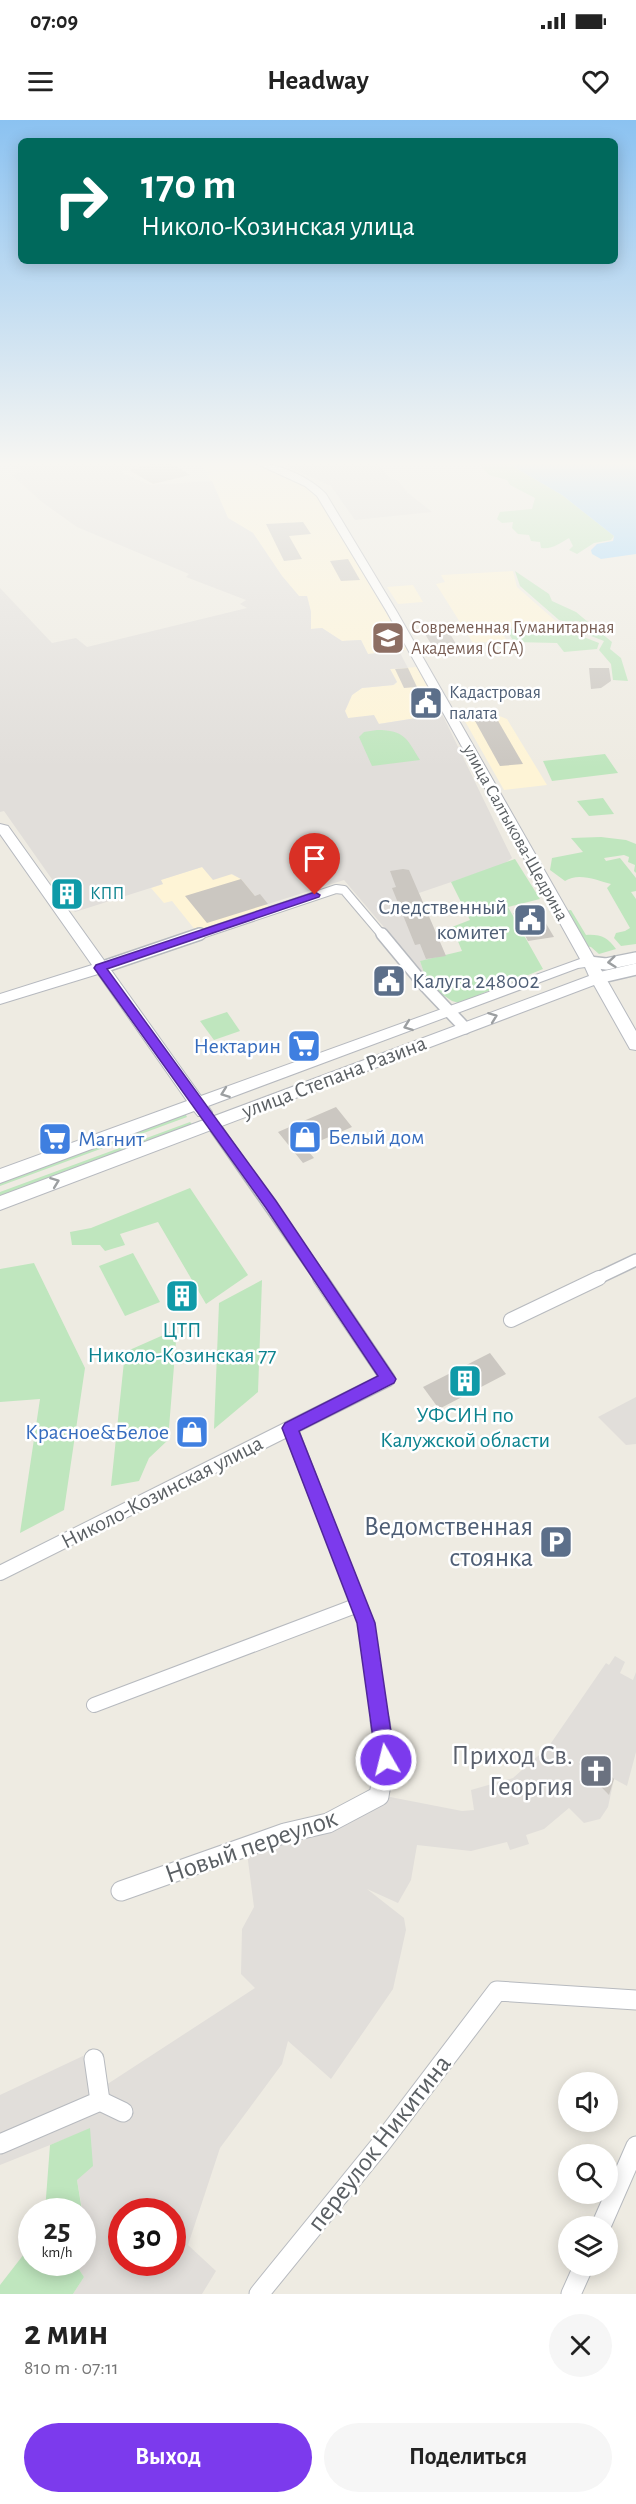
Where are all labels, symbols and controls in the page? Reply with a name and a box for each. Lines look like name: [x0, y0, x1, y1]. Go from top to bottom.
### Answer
text: 07:09: [30, 10, 78, 32]
icon: menu: [24, 65, 57, 98]
icon: heart: [579, 65, 612, 98]
text: Headway: [267, 67, 369, 94]
icon: right: [42, 162, 120, 240]
text: 170 m: [141, 164, 236, 206]
text: Николо-Козинская улица: [141, 213, 415, 240]
place label: Современная Гуманитарная Академия (СГА): [411, 619, 615, 658]
school or university icon: Современная Гуманитарная Академия (СГА): [370, 620, 406, 656]
place label: Кадастровая палата: [449, 684, 541, 723]
public building icon: Кадастровая палата: [408, 685, 444, 721]
street label: улица Салтыкова-Щедрина: [459, 741, 571, 924]
pin: [289, 833, 340, 895]
icon: arrive: [298, 842, 331, 875]
building icon: КПП: [49, 876, 85, 912]
place label: КПП: [90, 885, 124, 903]
place label: Следственный комитет: [378, 896, 508, 943]
public building icon: Следственный комитет: [512, 902, 548, 938]
one-way arrow: [608, 955, 617, 968]
public building icon: Калуга 248002: [371, 963, 407, 999]
place label: Калуга 248002: [412, 970, 539, 992]
one-way arrow: [486, 1012, 497, 1024]
one-way arrow: [403, 1018, 414, 1031]
supermarket icon: Нектарин: [286, 1028, 322, 1064]
street label: улица Степана Разина: [238, 1032, 429, 1123]
place label: Нектарин: [193, 1035, 281, 1057]
one-way arrow: [220, 1086, 231, 1098]
shop icon: Белый дом: [287, 1119, 323, 1155]
supermarket icon: Магнит: [37, 1121, 73, 1157]
place label: Белый дом: [328, 1126, 424, 1148]
place label: Магнит: [78, 1128, 145, 1150]
one-way arrow: [49, 1177, 60, 1190]
building icon: ЦТП Николо-Козинская 77: [164, 1278, 200, 1314]
place label: ЦТП Николо-Козинская 77: [87, 1319, 277, 1366]
building icon: УФСИН по Калужской области: [447, 1363, 483, 1399]
place label: УФСИН по Калужской области: [380, 1404, 550, 1451]
shop icon: Красное&Белое: [174, 1414, 210, 1450]
place label: Красное&Белое: [25, 1421, 169, 1443]
street label: Николо-Козинская улица: [58, 1432, 266, 1552]
place label: Ведомственная стоянка: [364, 1513, 533, 1571]
parking icon: Ведомственная стоянка: [538, 1524, 574, 1560]
position arrow: [354, 1728, 418, 1792]
place label: Приход Св. Георгия: [452, 1742, 573, 1800]
church icon: Приход Св. Георгия: [578, 1753, 614, 1789]
street label: Новый переулок: [161, 1804, 341, 1889]
street label: переулок Никитина: [302, 2050, 457, 2237]
map controls: [558, 2072, 618, 2276]
button: sound: [558, 2072, 618, 2132]
button: search: [558, 2144, 618, 2204]
speed limit sign: 30: [108, 2198, 186, 2276]
text: 25: [43, 2215, 71, 2245]
button: layers: [558, 2216, 618, 2276]
text: km/h: [42, 2245, 72, 2260]
button: close: [549, 2314, 612, 2377]
text: 2 мин: [24, 2315, 108, 2351]
text: 810 m · 07:11: [24, 2358, 119, 2378]
button: Выход: [24, 2423, 312, 2492]
button: Поделиться: [324, 2423, 612, 2492]

